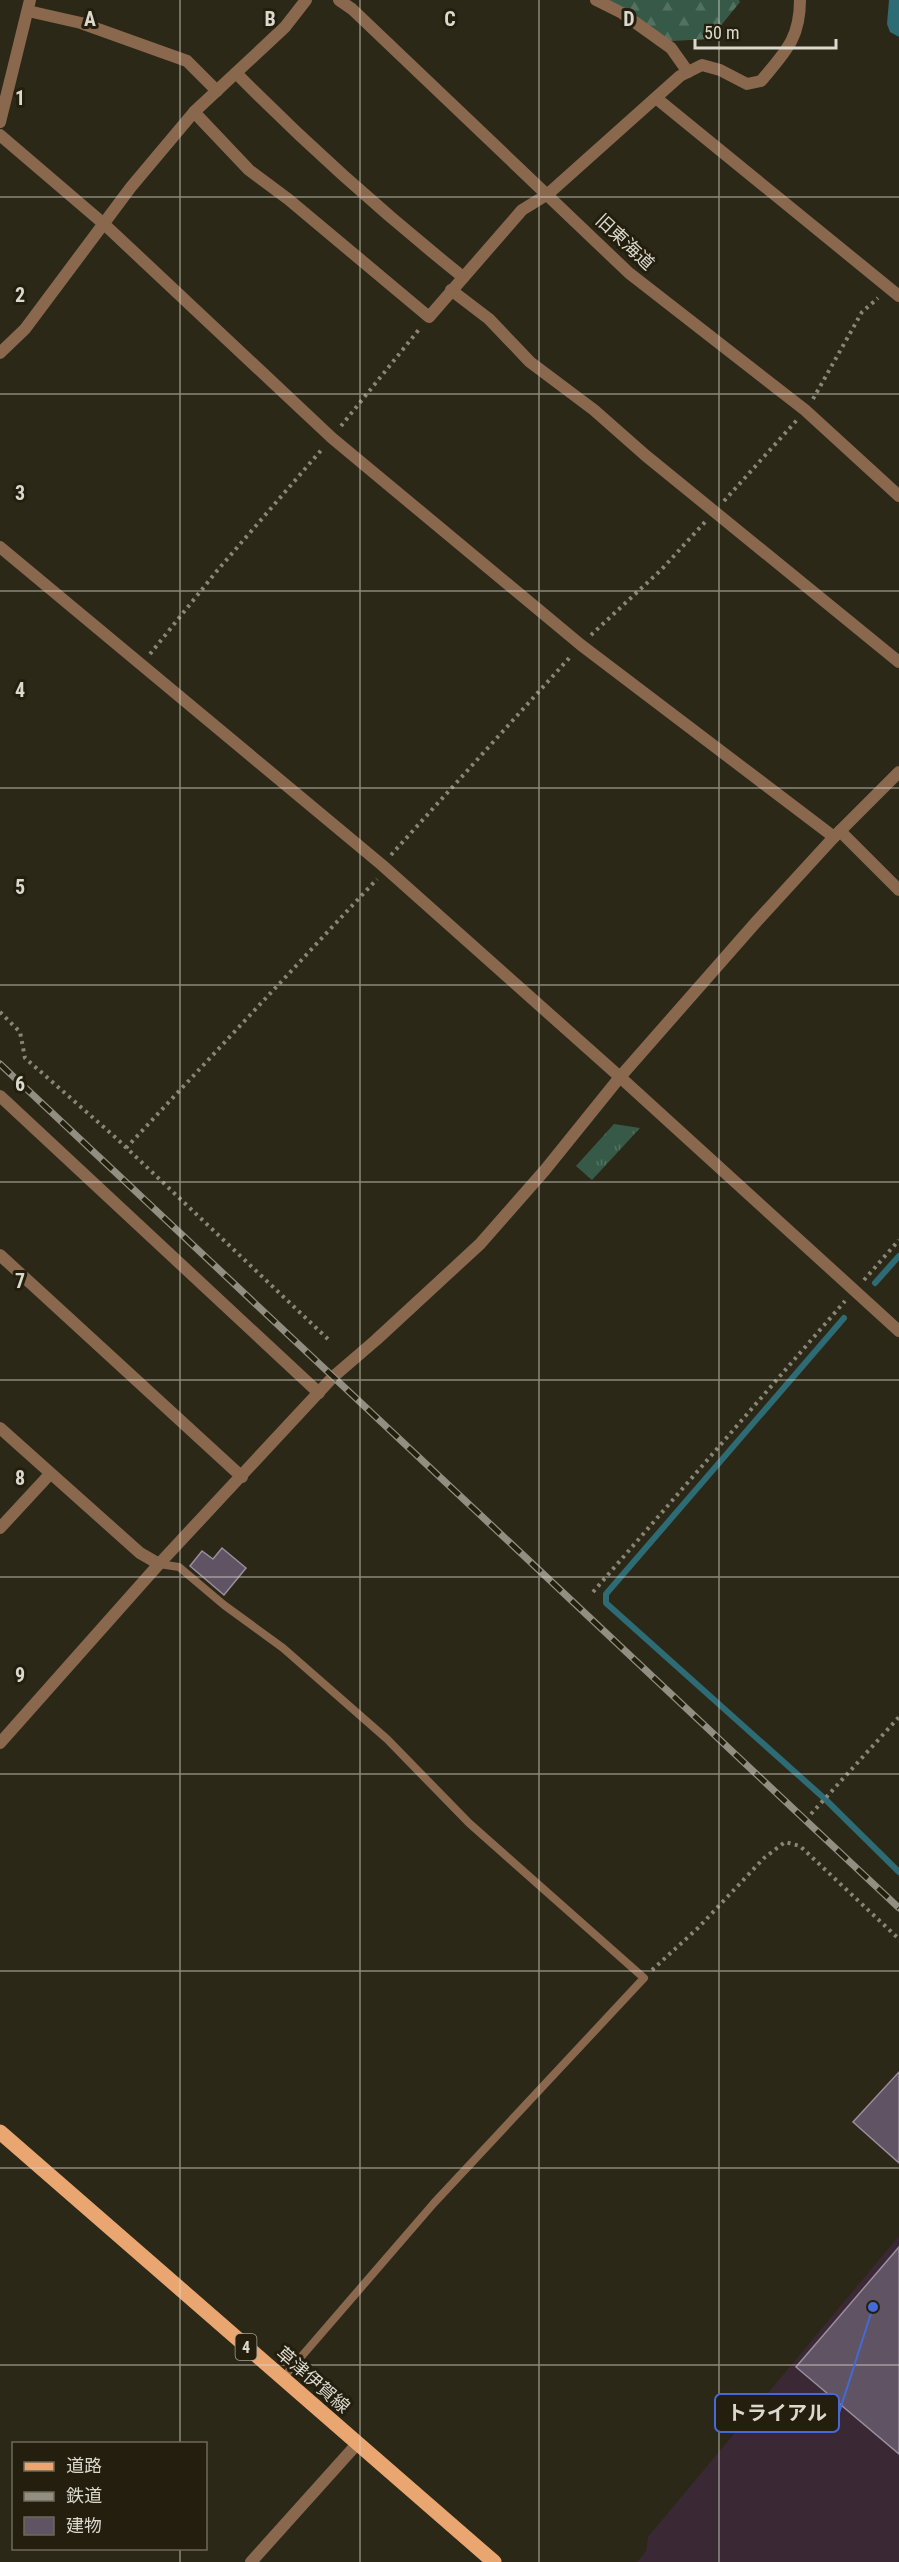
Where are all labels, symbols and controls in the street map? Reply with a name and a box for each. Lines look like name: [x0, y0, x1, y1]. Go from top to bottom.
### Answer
text: A: [84, 7, 96, 31]
text: B: [264, 7, 276, 31]
text: C: [444, 7, 456, 31]
text: D: [623, 7, 635, 31]
scale bar: [695, 12, 836, 50]
text: 50 m: [704, 22, 739, 43]
text: 1: [15, 86, 25, 110]
street label: 旧東海道: [592, 209, 659, 274]
text: 2: [15, 283, 25, 307]
text: 3: [15, 481, 25, 505]
text: 4: [15, 678, 25, 702]
text: 5: [15, 875, 25, 899]
text: 6: [15, 1072, 25, 1096]
text: 7: [15, 1269, 25, 1293]
text: 8: [15, 1466, 25, 1490]
text: 9: [15, 1663, 25, 1687]
road number: 4: [236, 2334, 256, 2360]
street label: 草津伊賀線: [272, 2342, 354, 2417]
callout: トライアル: [715, 2394, 839, 2432]
text: トライアル: [727, 2401, 827, 2425]
legend: [12, 2442, 207, 2550]
text: 道路: [66, 2455, 102, 2476]
text: 鉄道: [66, 2485, 102, 2506]
text: 建物: [66, 2515, 102, 2536]

